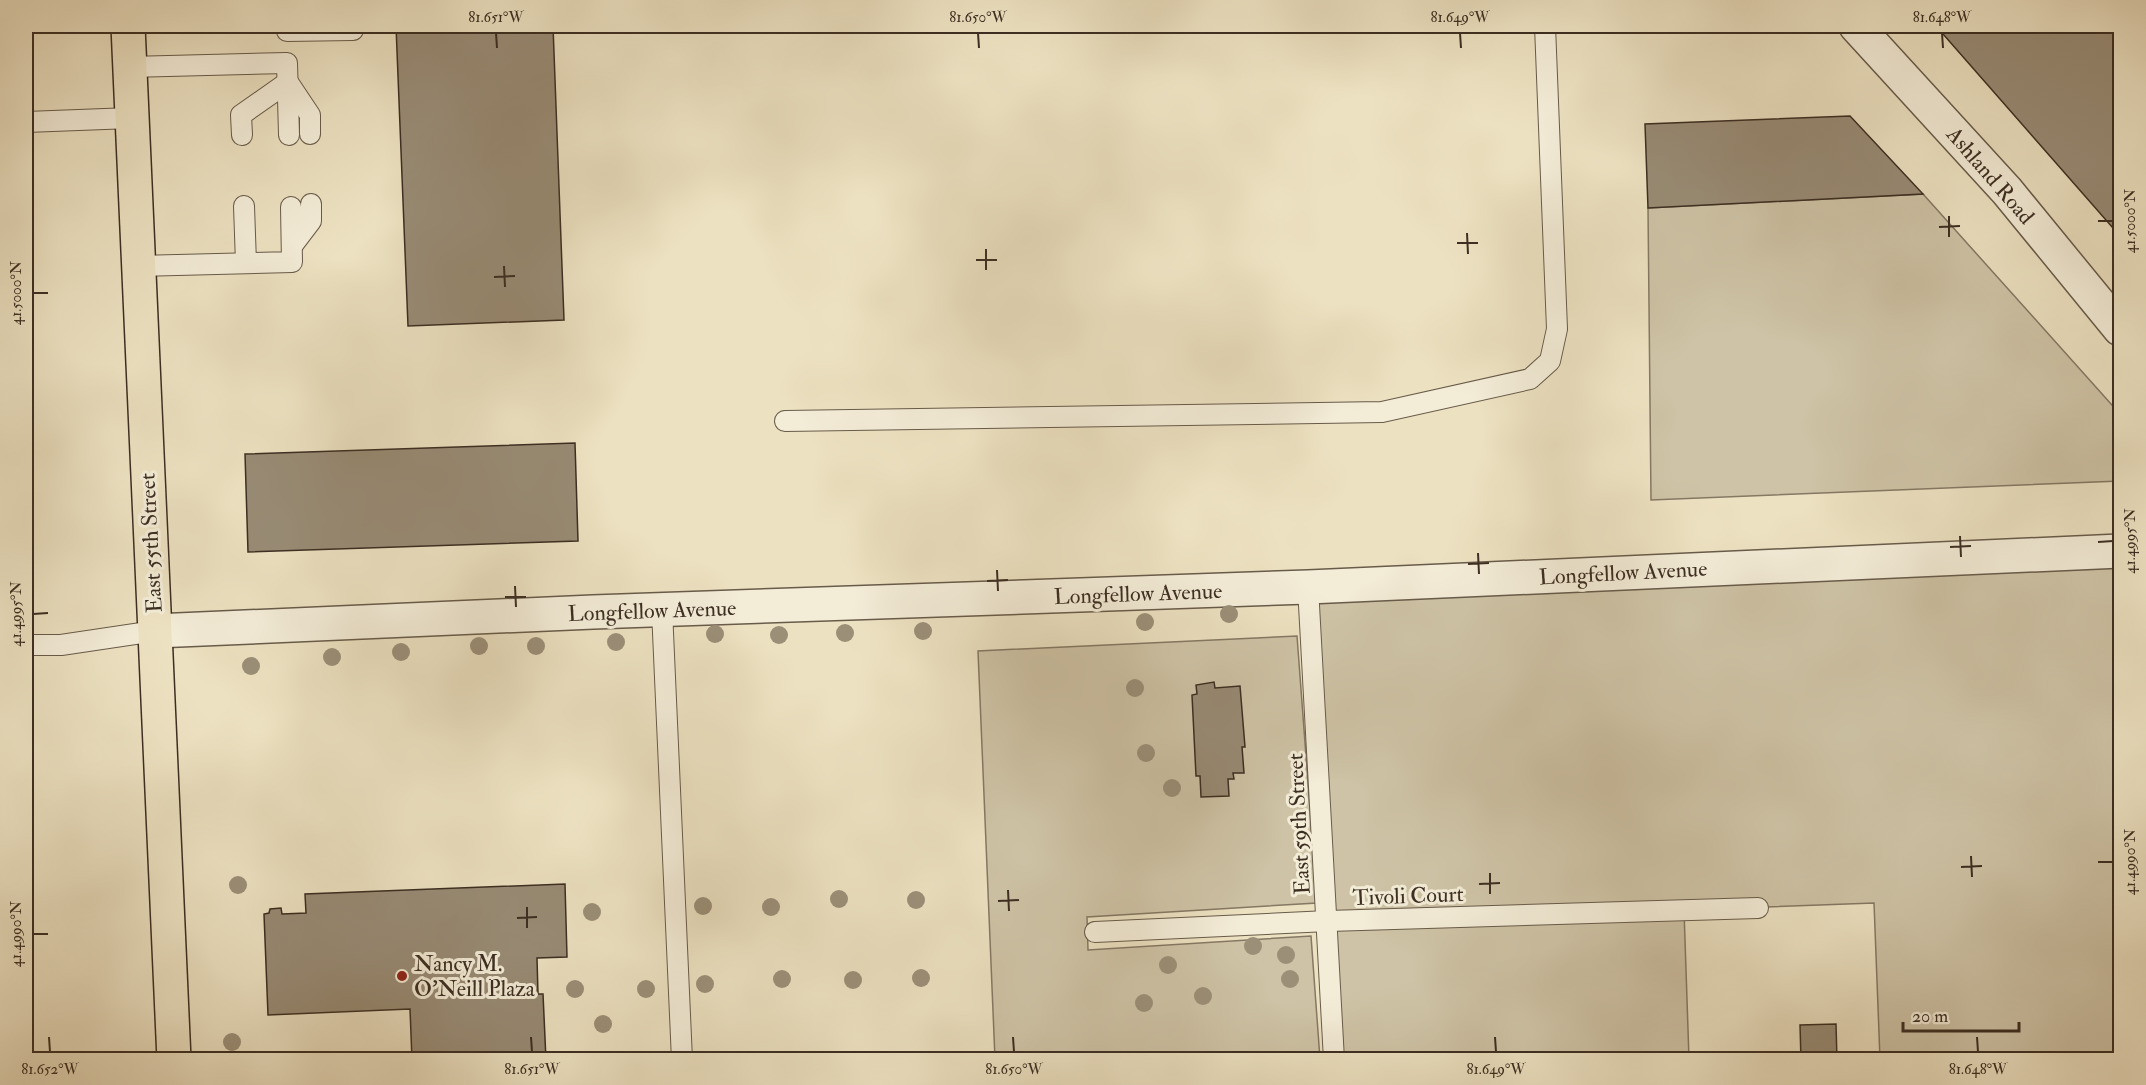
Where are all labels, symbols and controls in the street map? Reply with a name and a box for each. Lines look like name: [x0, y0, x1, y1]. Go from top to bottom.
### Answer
text: 81.651°W: [468, 8, 524, 27]
text: 81.650°W: [949, 8, 1008, 27]
text: 81.649°W: [1430, 8, 1490, 27]
text: 81.648°W: [1913, 8, 1972, 27]
street label: Ashland Road: [1940, 120, 2040, 230]
text: 41.5000°N: [2121, 188, 2140, 253]
text: 41.5000°N: [7, 260, 26, 325]
street label: East 55th Street: [133, 472, 169, 614]
text: 41.4995°N: [2121, 508, 2140, 574]
street label: Longfellow Avenue: [1538, 555, 1708, 591]
street label: Longfellow Avenue: [1053, 577, 1223, 611]
text: 41.4995°N: [7, 581, 26, 647]
street label: Longfellow Avenue: [567, 594, 737, 628]
street label: East 59th Street: [1281, 753, 1317, 895]
text: 41.4990°N: [2121, 828, 2140, 895]
street label: Tivoli Court: [1352, 880, 1464, 912]
text: 41.4990°N: [7, 900, 26, 967]
place label: Nancy M. O'Neill Plaza: [414, 950, 536, 1003]
marker: Nancy M. O'Neill Plaza: [395, 969, 409, 983]
scale bar: [1903, 995, 2018, 1033]
text: 20 m: [1912, 1005, 1948, 1028]
text: 81.652°W: [21, 1060, 80, 1079]
text: 81.651°W: [504, 1060, 560, 1079]
text: 81.650°W: [985, 1060, 1044, 1079]
text: 81.649°W: [1466, 1060, 1526, 1079]
text: 81.648°W: [1949, 1060, 2008, 1079]

